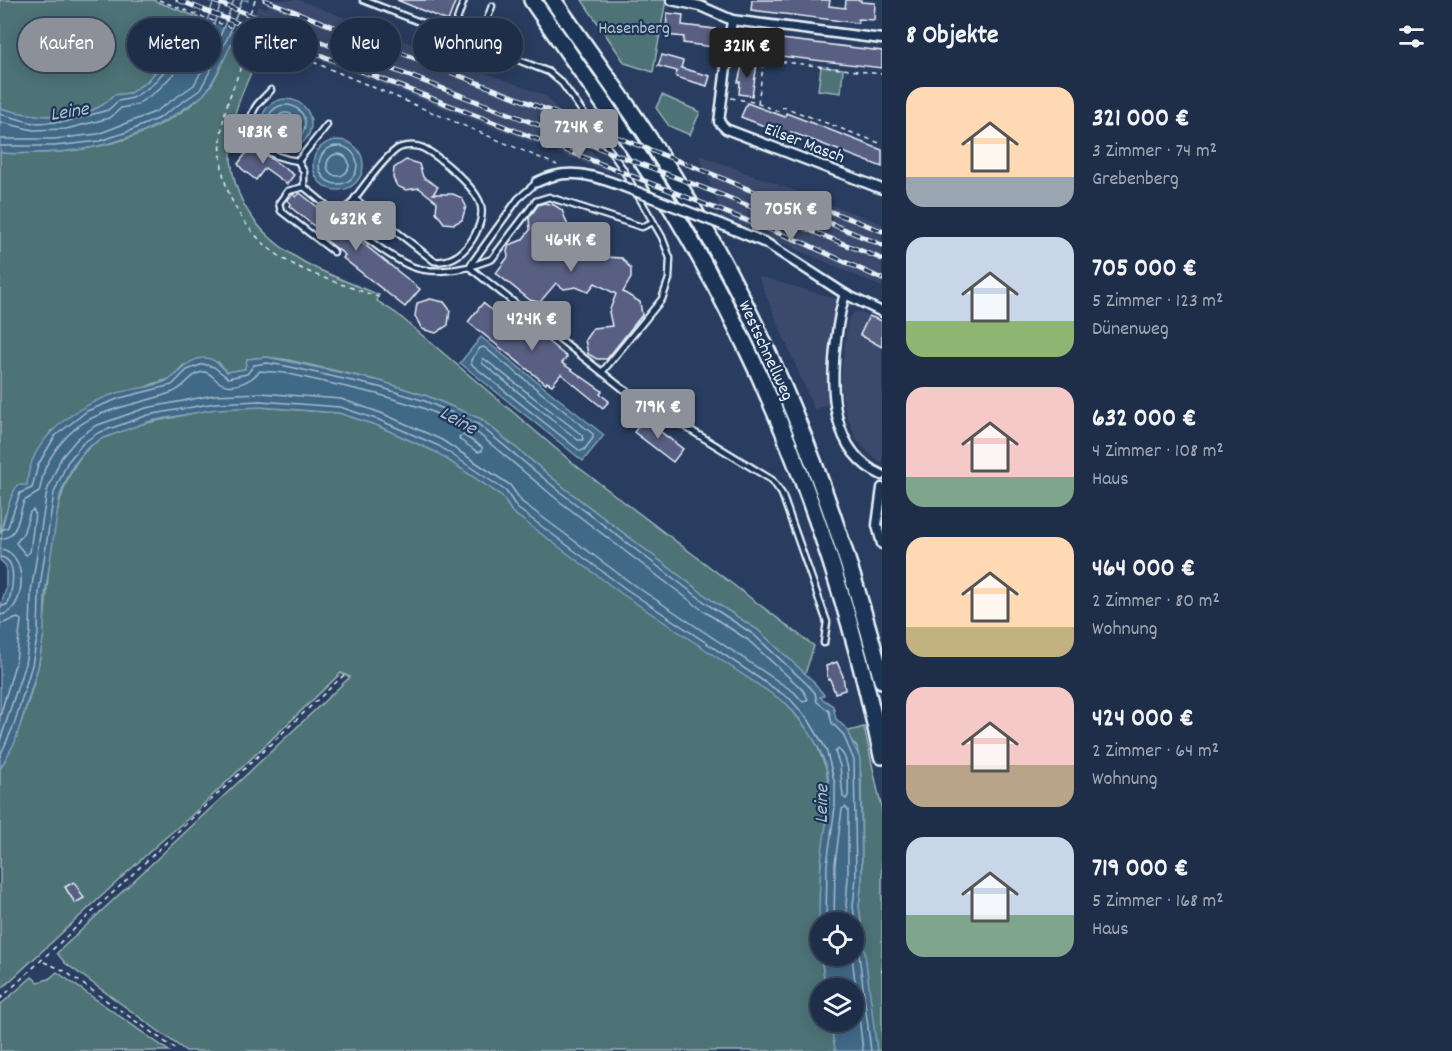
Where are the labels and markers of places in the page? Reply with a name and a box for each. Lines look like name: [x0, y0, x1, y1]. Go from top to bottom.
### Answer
pin: 321K €: [698, 28, 796, 79]
pin: 724K €: [530, 109, 628, 160]
pin: 483K €: [214, 114, 312, 165]
pin: 705K €: [742, 191, 840, 242]
pin: 632K €: [307, 201, 405, 252]
pin: 464K €: [522, 222, 620, 273]
pin: 424K €: [483, 301, 581, 352]
pin: 719K €: [609, 389, 707, 440]

